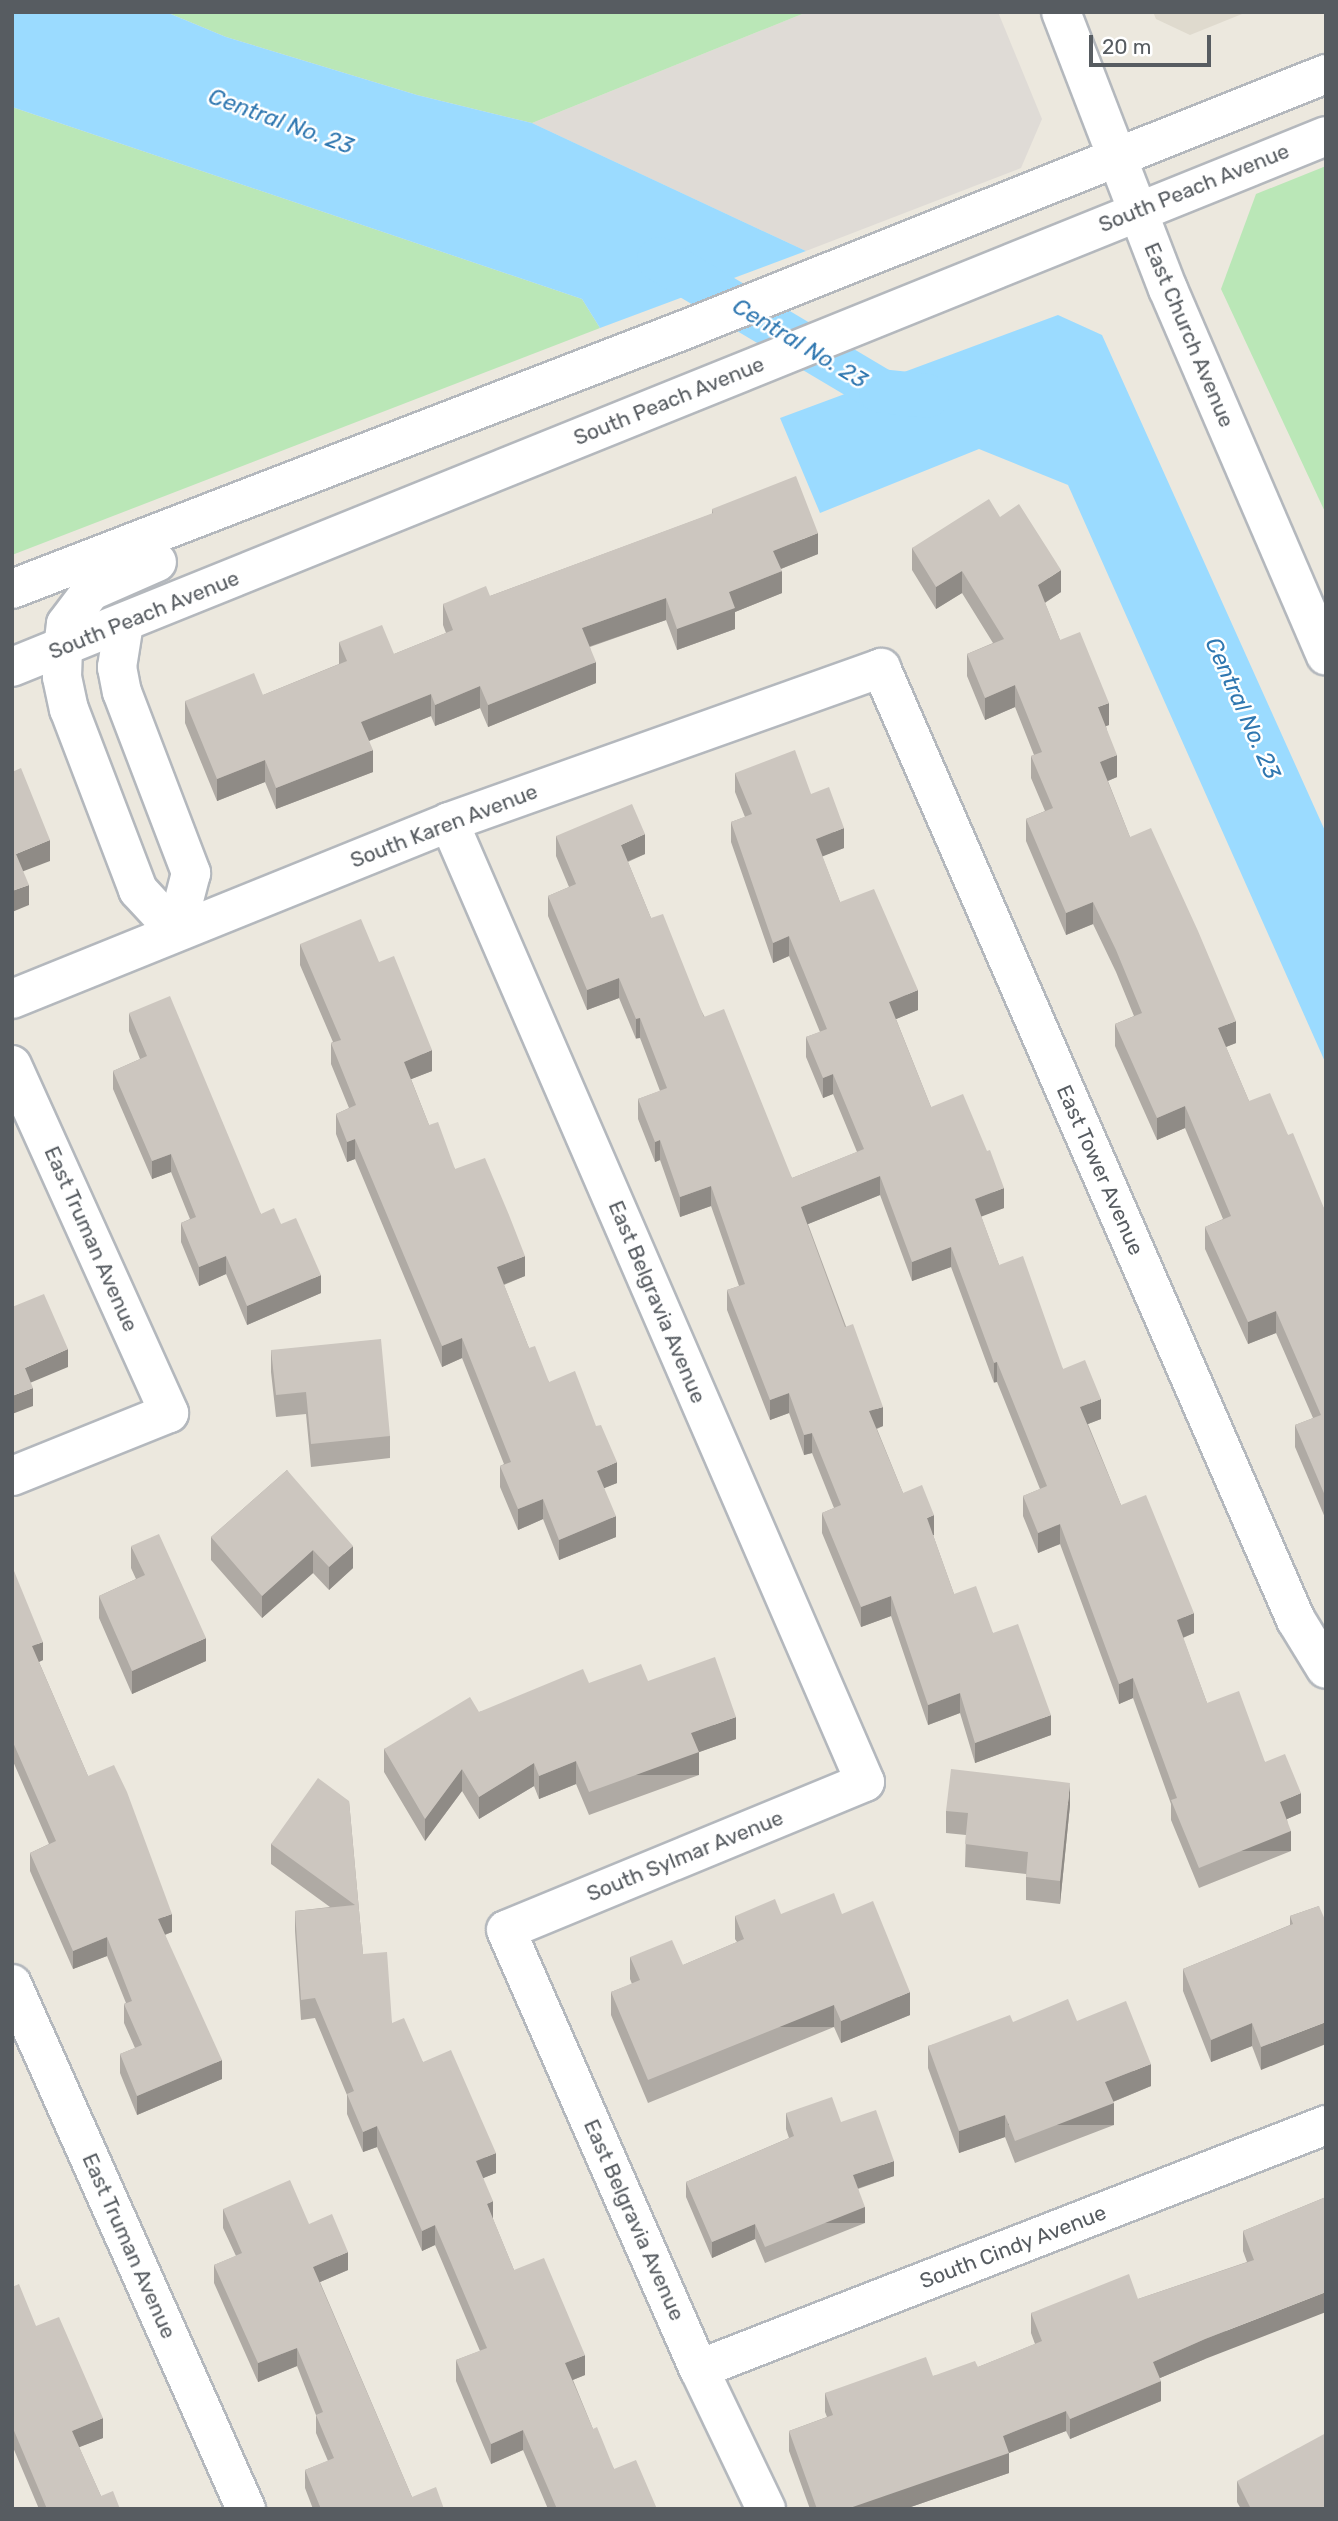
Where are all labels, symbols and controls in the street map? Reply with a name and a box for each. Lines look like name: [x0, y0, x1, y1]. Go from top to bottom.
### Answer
scale bar: [1093, 21, 1216, 65]
text: 20 m: [1102, 34, 1151, 59]
water label: Central No. 23: [205, 82, 357, 160]
street label: South Peach Avenue: [1095, 138, 1293, 238]
street label: East Church Avenue: [1139, 239, 1239, 431]
water label: Central No. 23: [728, 292, 872, 394]
street label: South Peach Avenue: [570, 351, 768, 451]
street label: South Peach Avenue: [45, 565, 243, 665]
water label: Central No. 23: [1199, 633, 1287, 783]
street label: South Karen Avenue: [347, 779, 541, 873]
street label: East Tower Avenue: [1051, 1080, 1149, 1260]
street label: East Truman Avenue: [39, 1142, 143, 1336]
street label: East Belgravia Avenue: [603, 1197, 711, 1407]
street label: South Sylmar Avenue: [583, 1805, 787, 1907]
street label: East Belgravia Avenue: [578, 2115, 690, 2325]
street label: East Truman Avenue: [77, 2149, 181, 2343]
street label: South Cindy Avenue: [916, 2200, 1110, 2294]

